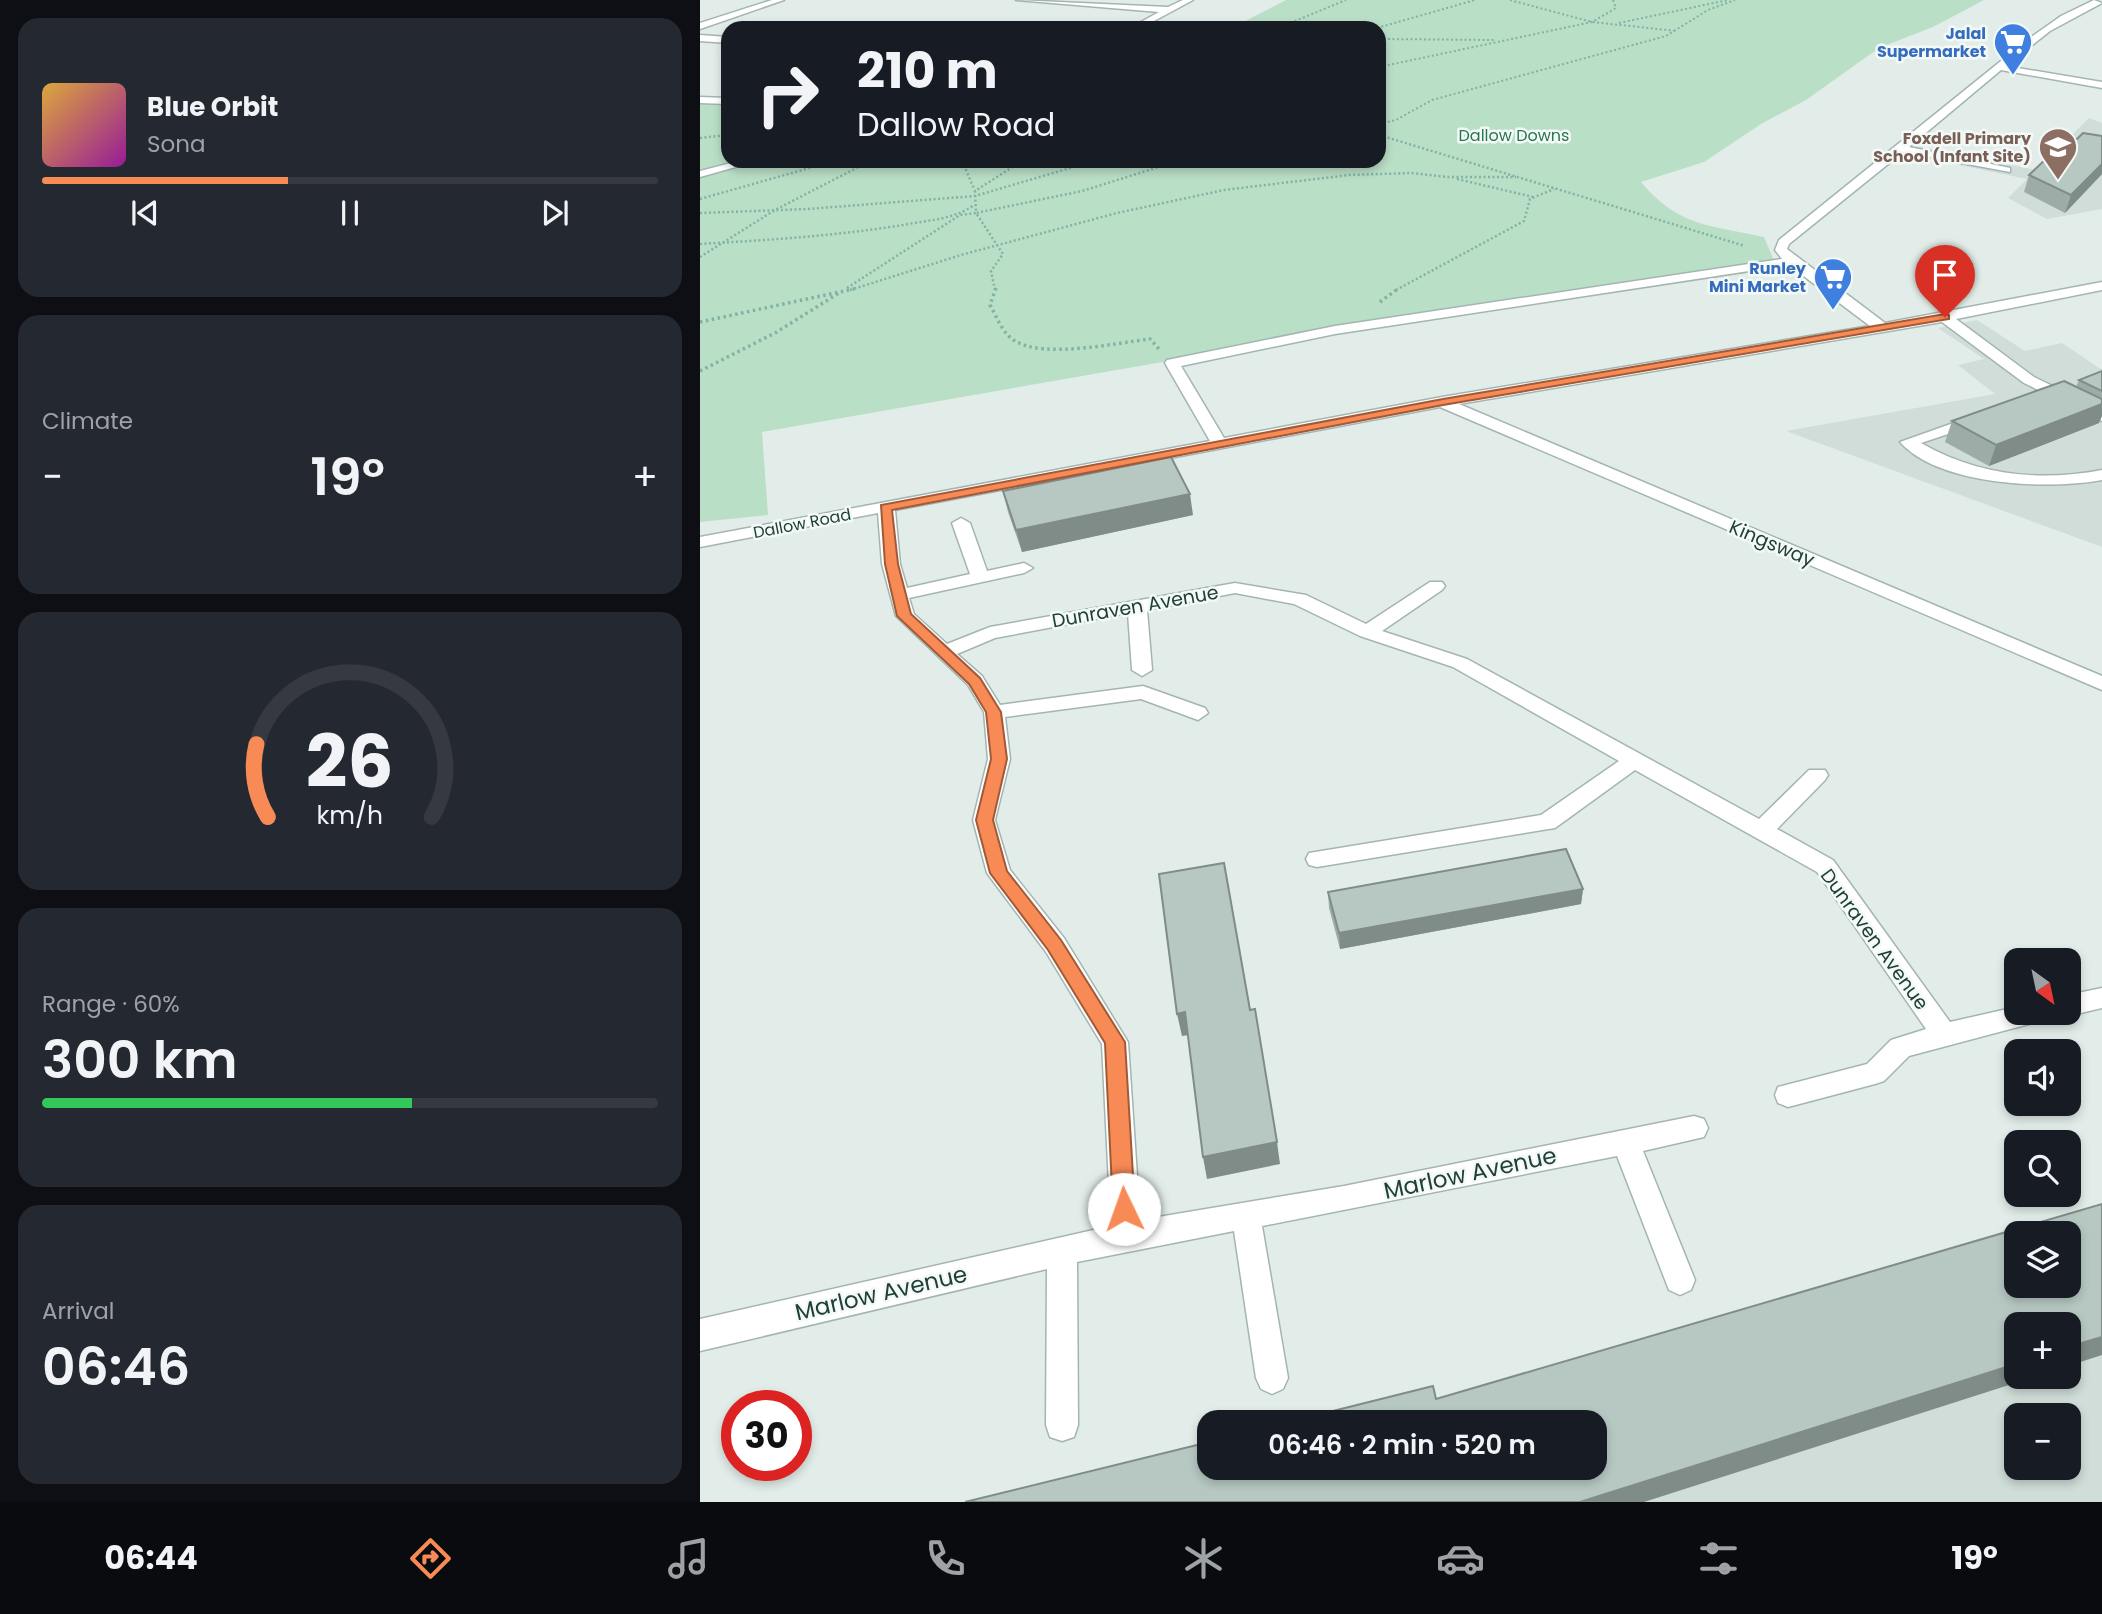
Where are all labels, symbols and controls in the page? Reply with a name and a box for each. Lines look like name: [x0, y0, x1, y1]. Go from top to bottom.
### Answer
supermarket icon: Jalal Supermarket: [1992, 21, 2034, 76]
place label: Jalal Supermarket: [1877, 22, 1986, 63]
text: 210 m: [857, 37, 998, 105]
icon: right: [742, 49, 833, 140]
text: Blue Orbit: [147, 89, 278, 125]
text: Dallow Road: [857, 102, 1055, 147]
park label: Dallow Downs: [1459, 124, 1569, 147]
school or university icon: Foxdell Primary School (Infant Site): [2037, 126, 2079, 181]
place label: Foxdell Primary School (Infant Site): [1873, 127, 2032, 168]
text: Sona: [147, 128, 206, 160]
icon: previous: [126, 194, 164, 232]
icon: pause: [331, 194, 369, 232]
icon: next: [536, 194, 574, 232]
pin: [1915, 245, 1975, 317]
supermarket icon: Runley Mini Market: [1812, 256, 1854, 311]
icon: arrive: [1926, 256, 1964, 294]
place label: Runley Mini Market: [1709, 257, 1807, 298]
text: Climate: [42, 405, 133, 437]
text: 19°: [310, 440, 385, 513]
text: −: [42, 450, 63, 503]
text: +: [632, 450, 658, 503]
street label: Dallow Road: [751, 503, 853, 544]
street label: Kingsway: [1725, 513, 1819, 574]
street label: Dunraven Avenue: [1050, 579, 1221, 634]
text: 26: [306, 711, 394, 812]
text: km/h: [317, 798, 383, 833]
street label: Dunraven Avenue: [1814, 863, 1935, 1015]
north arrow: [2004, 948, 2081, 1026]
map controls: [2004, 948, 2081, 1480]
text: Range · 60%: [42, 988, 180, 1020]
text: 300 km: [42, 1023, 238, 1096]
button: sound: [2004, 1039, 2081, 1116]
button: search: [2004, 1130, 2081, 1207]
street label: Marlow Avenue: [1381, 1139, 1559, 1207]
position arrow: [1087, 1172, 1161, 1246]
button: layers: [2004, 1221, 2081, 1298]
street label: Marlow Avenue: [792, 1258, 970, 1328]
text: Arrival: [42, 1295, 114, 1327]
button: +: [2004, 1312, 2081, 1389]
text: 06:46: [42, 1330, 190, 1403]
speed limit sign: 30: [721, 1390, 812, 1481]
button: −: [2004, 1403, 2081, 1480]
text: 06:46 · 2 min · 520 m: [1268, 1427, 1536, 1463]
icon: directions: [406, 1534, 455, 1583]
icon: music: [664, 1534, 713, 1583]
icon: phone: [921, 1534, 970, 1583]
icon: climate: [1179, 1534, 1228, 1583]
icon: car: [1436, 1534, 1485, 1583]
icon: filters: [1694, 1534, 1743, 1583]
text: 06:44: [104, 1535, 198, 1580]
text: 19°: [1951, 1535, 1998, 1580]

